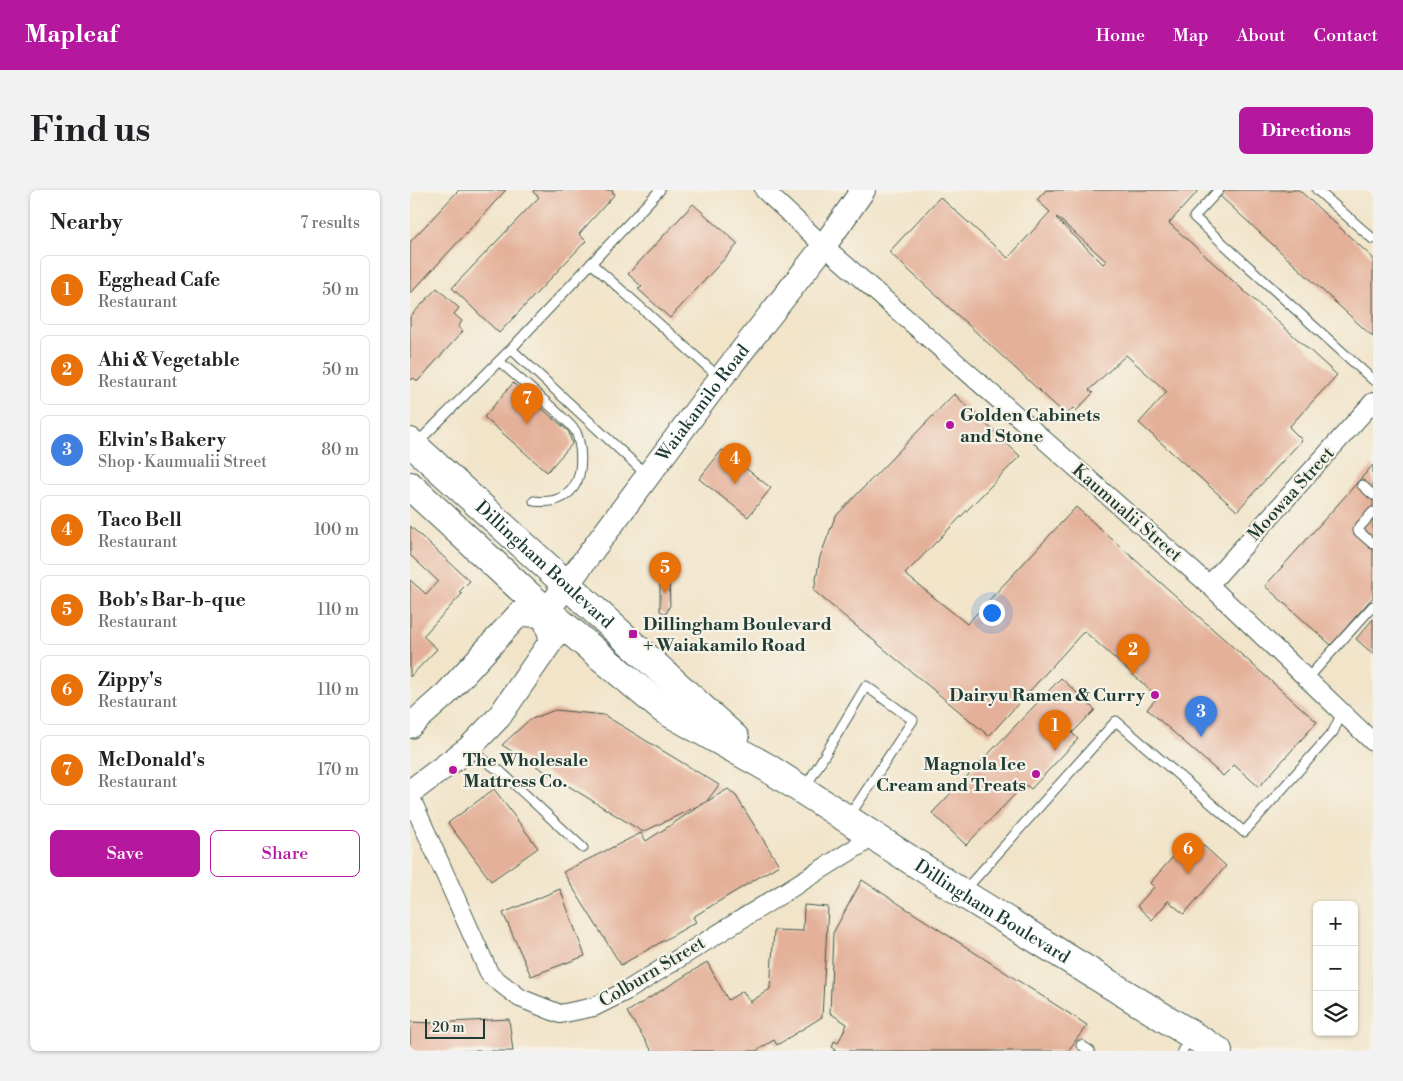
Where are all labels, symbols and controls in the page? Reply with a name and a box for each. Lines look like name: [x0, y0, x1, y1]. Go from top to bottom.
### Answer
text: Mapleaf: [25, 20, 118, 50]
text: Home: [1096, 24, 1145, 47]
text: Map: [1173, 24, 1209, 47]
text: About: [1237, 24, 1286, 47]
text: Contact: [1314, 24, 1378, 47]
button: Directions: [1239, 107, 1373, 154]
text: Find us: [30, 109, 150, 152]
text: Nearby: [50, 210, 123, 236]
text: 7 results: [300, 213, 360, 233]
text: Egghead Cafe: [98, 268, 220, 292]
text: 1: [63, 280, 71, 300]
text: 50 m: [322, 280, 359, 300]
text: Restaurant: [98, 292, 177, 312]
street label: Waiakamilo Road: [650, 339, 755, 467]
text: Ahi & Vegetable: [98, 348, 240, 372]
text: 2: [62, 360, 72, 380]
text: 50 m: [322, 360, 359, 380]
text: Restaurant: [98, 372, 177, 392]
pin: 7: [511, 383, 543, 424]
place label: Golden Cabinets and Stone: [960, 404, 1100, 448]
marker: Golden Cabinets and Stone: [944, 419, 956, 431]
text: Elvin's Bakery: [98, 428, 226, 452]
text: 3: [62, 440, 72, 460]
text: 80 m: [321, 440, 359, 460]
street label: Moowaa Street: [1243, 442, 1340, 546]
pin: 4: [719, 443, 751, 484]
text: Shop · Kaumualii Street: [98, 452, 267, 472]
street label: Kaumualii Street: [1067, 459, 1187, 567]
street label: Dillingham Boulevard: [471, 496, 619, 634]
text: Taco Bell: [98, 508, 182, 532]
text: 4: [62, 520, 72, 540]
text: 100 m: [314, 520, 359, 540]
text: Restaurant: [98, 532, 177, 552]
pin: 5: [649, 552, 681, 593]
text: Bob's Bar-b-que: [98, 588, 246, 612]
text: 5: [62, 600, 72, 620]
text: 110 m: [317, 600, 359, 620]
your location: [979, 600, 1005, 626]
text: Restaurant: [98, 612, 177, 632]
place label: Dillingham Boulevard + Waiakamilo Road: [643, 613, 832, 657]
marker: Dillingham Boulevard + Waiakamilo Road: [627, 628, 639, 640]
pin: 2: [1117, 634, 1149, 675]
text: Zippy's: [98, 668, 162, 692]
text: 6: [62, 680, 72, 700]
text: 110 m: [317, 680, 359, 700]
place label: Dairyu Ramen & Curry: [949, 684, 1146, 707]
marker: Dairyu Ramen & Curry: [1149, 689, 1161, 701]
text: Restaurant: [98, 692, 177, 712]
pin: 3: [1185, 696, 1217, 737]
pin: 1: [1039, 710, 1071, 751]
text: McDonald's: [98, 748, 205, 772]
place label: The Wholesale Mattress Co.: [463, 749, 588, 793]
place label: Magnola Ice Cream and Treats: [876, 753, 1026, 797]
text: 7: [62, 760, 72, 780]
text: 170 m: [317, 760, 359, 780]
marker: The Wholesale Mattress Co.: [447, 764, 459, 776]
marker: Magnola Ice Cream and Treats: [1030, 768, 1042, 780]
text: Restaurant: [98, 772, 177, 792]
button: Save: [50, 830, 200, 877]
button: Share: [210, 830, 360, 877]
pin: 6: [1172, 833, 1204, 874]
street label: Dillingham Boulevard: [910, 854, 1075, 969]
map controls: [1313, 901, 1358, 1036]
button: +: [1313, 901, 1358, 946]
street label: Colburn Street: [595, 931, 710, 1013]
button: −: [1313, 946, 1358, 991]
button: layers: [1313, 991, 1358, 1036]
scale bar: [425, 1016, 485, 1039]
text: 20 m: [432, 1019, 464, 1037]

